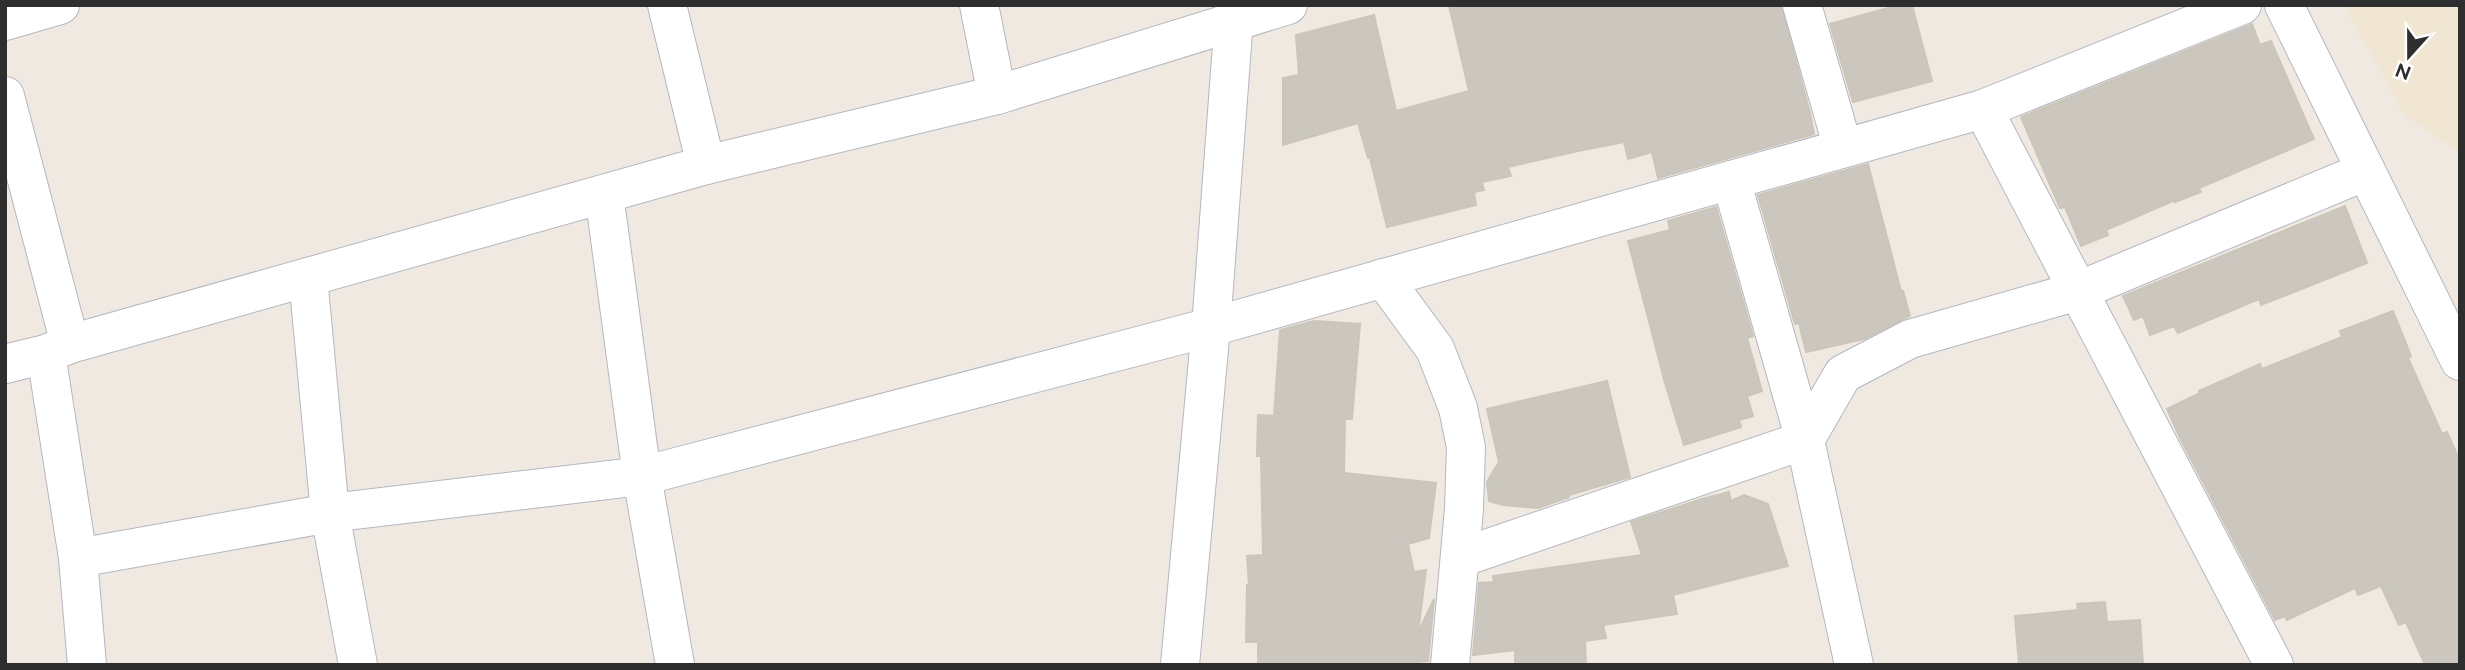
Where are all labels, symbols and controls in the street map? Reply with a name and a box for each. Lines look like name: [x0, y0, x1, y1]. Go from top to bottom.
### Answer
north arrow: [2374, 21, 2444, 91]
text: N: [2392, 59, 2414, 85]

